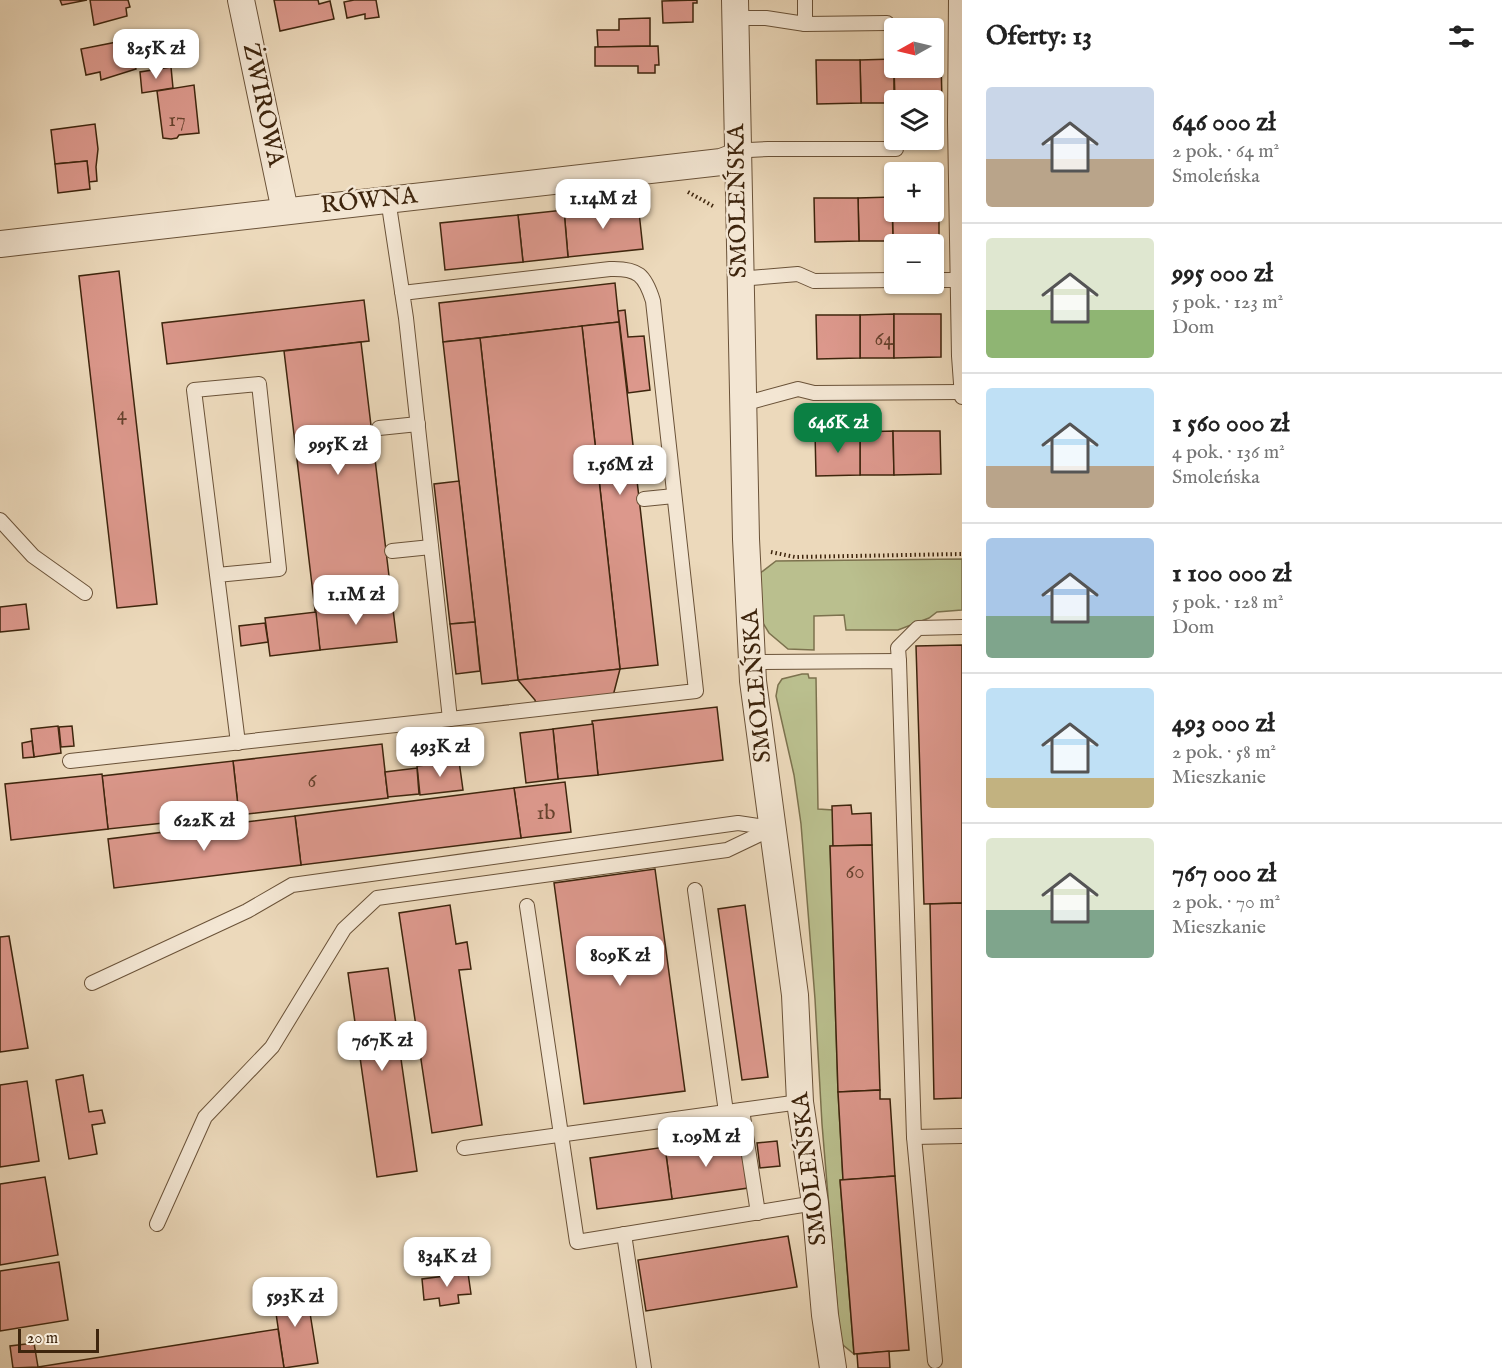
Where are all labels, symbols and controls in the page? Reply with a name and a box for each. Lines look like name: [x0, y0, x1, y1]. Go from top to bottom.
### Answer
north arrow: [884, 18, 944, 78]
map controls: [884, 18, 944, 294]
text: Oferty: 13: [986, 20, 1092, 53]
icon: filters: [1445, 20, 1478, 53]
pin: 825K zł: [101, 29, 211, 80]
text: 825K zł: [127, 36, 185, 61]
street label: ŻWIROWA: [235, 40, 291, 170]
button: layers: [884, 90, 944, 150]
text: 646 000 zł: [1172, 106, 1276, 139]
house number: 17: [168, 107, 186, 134]
icon: home: [1034, 111, 1106, 183]
street label: SMOLEŃSKA: [721, 123, 755, 278]
text: 2 pok. · 64 m²: [1172, 139, 1279, 164]
button: +: [884, 162, 944, 222]
text: Smoleńska: [1172, 164, 1260, 189]
pin: 1.14M zł: [541, 179, 665, 230]
street label: RÓWNA: [319, 180, 420, 221]
text: 1.14M zł: [570, 186, 636, 211]
button: −: [884, 234, 944, 294]
text: 995 000 zł: [1172, 257, 1273, 290]
icon: home: [1034, 262, 1106, 334]
text: 5 pok. · 123 m²: [1172, 290, 1283, 315]
text: Dom: [1172, 315, 1214, 340]
house number: 64: [874, 326, 894, 353]
house number: 4: [117, 401, 128, 428]
pin: 646K zł: [783, 403, 893, 454]
text: 1 560 000 zł: [1172, 407, 1289, 440]
text: 646K zł: [808, 410, 868, 435]
icon: home: [1034, 412, 1106, 484]
pin: 995K zł: [283, 425, 393, 476]
text: 995K zł: [309, 432, 367, 457]
text: 4 pok. · 136 m²: [1172, 440, 1285, 465]
pin: 1.56M zł: [558, 445, 682, 496]
text: 1.56M zł: [587, 452, 653, 477]
text: Smoleńska: [1172, 465, 1260, 490]
text: 1 100 000 zł: [1172, 557, 1291, 590]
icon: home: [1034, 562, 1106, 634]
pin: 1.1M zł: [301, 575, 411, 626]
text: 1.1M zł: [327, 582, 385, 607]
text: 5 pok. · 128 m²: [1172, 590, 1284, 615]
street label: SMOLEŃSKA: [735, 607, 779, 764]
text: Dom: [1172, 615, 1214, 640]
text: 493 000 zł: [1172, 707, 1275, 740]
icon: home: [1034, 712, 1106, 784]
pin: 493K zł: [385, 727, 495, 778]
text: 493K zł: [410, 734, 470, 759]
text: 2 pok. · 58 m²: [1172, 740, 1276, 765]
text: Mieszkanie: [1172, 765, 1266, 790]
house number: 6: [308, 768, 318, 795]
house number: 1b: [536, 800, 556, 827]
pin: 622K zł: [149, 801, 259, 852]
text: 622K zł: [174, 808, 234, 833]
text: 767 000 zł: [1172, 857, 1276, 890]
house number: 60: [845, 859, 865, 886]
icon: home: [1034, 862, 1106, 934]
text: 2 pok. · 70 m²: [1172, 890, 1280, 915]
text: Mieszkanie: [1172, 915, 1266, 940]
pin: 809K zł: [565, 936, 675, 987]
text: 809K zł: [590, 943, 650, 968]
pin: 767K zł: [327, 1021, 437, 1072]
text: 767K zł: [352, 1028, 412, 1053]
street label: SMOLEŃSKA: [785, 1090, 835, 1247]
pin: 1.09M zł: [644, 1117, 768, 1168]
text: 1.09M zł: [672, 1124, 740, 1149]
pin: 834K zł: [392, 1237, 502, 1288]
text: 834K zł: [418, 1244, 476, 1269]
pin: 593K zł: [240, 1277, 350, 1328]
text: 593K zł: [266, 1284, 324, 1309]
scale bar: [18, 1326, 99, 1354]
text: 20 m: [27, 1329, 58, 1349]

